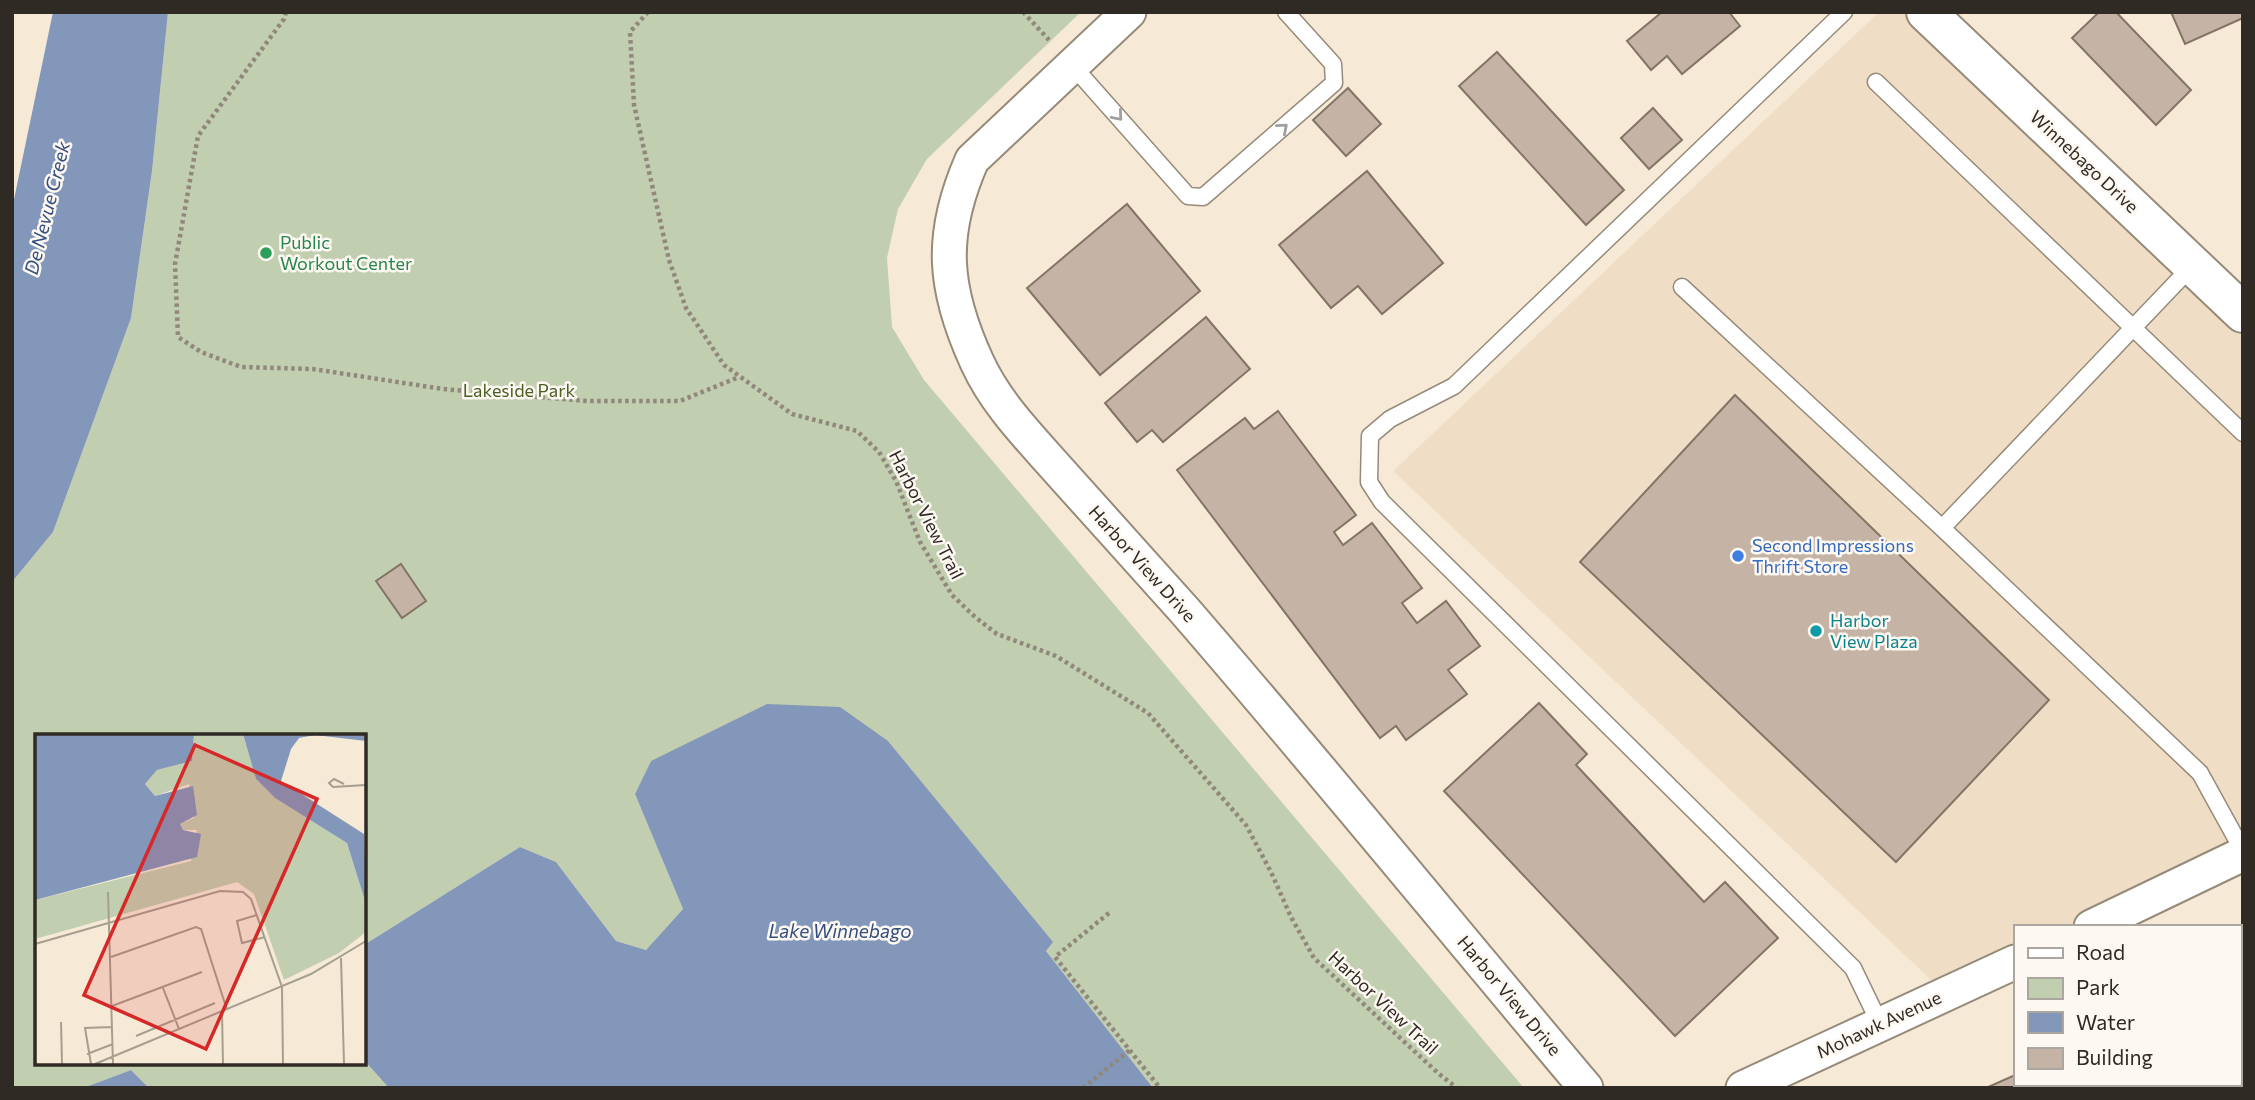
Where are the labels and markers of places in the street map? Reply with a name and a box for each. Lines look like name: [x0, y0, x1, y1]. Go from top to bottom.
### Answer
place label: Public Workout Center: [280, 231, 412, 274]
marker: Public Workout Center: [258, 245, 274, 261]
place label: Second Impressions Thrift Store: [1752, 534, 1914, 577]
marker: Second Impressions Thrift Store: [1730, 548, 1746, 564]
place label: Harbor View Plaza: [1830, 609, 1918, 652]
marker: Harbor View Plaza: [1808, 623, 1824, 639]

